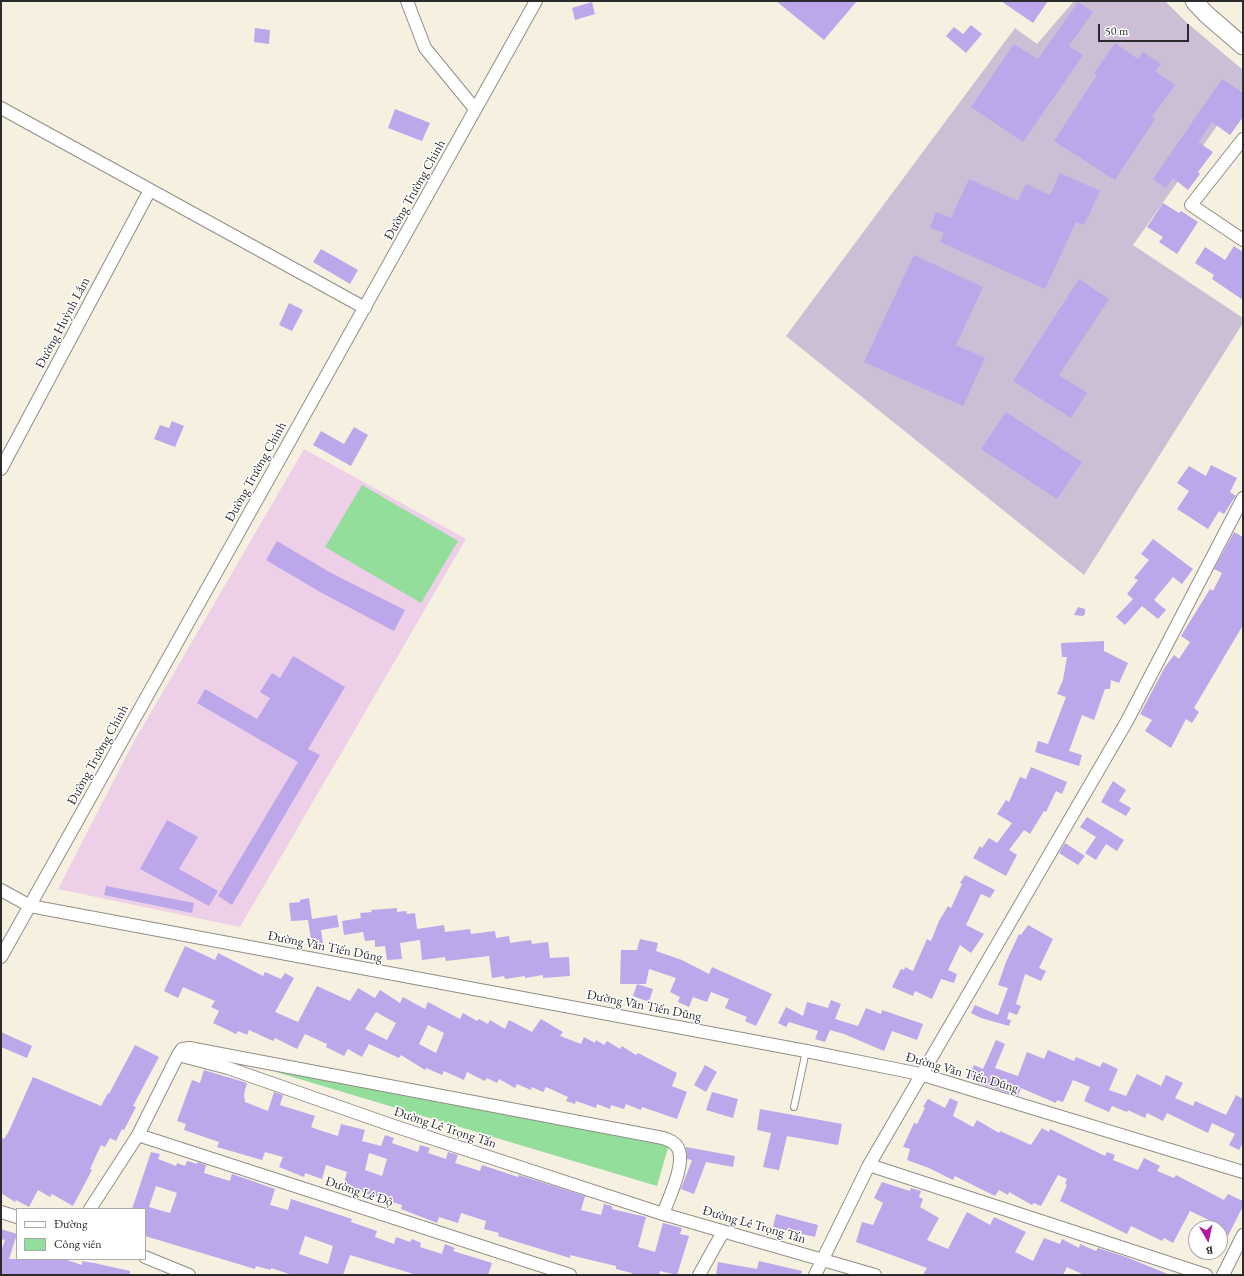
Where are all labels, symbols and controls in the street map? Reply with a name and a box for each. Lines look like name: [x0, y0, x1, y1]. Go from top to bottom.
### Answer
scale bar: [1100, 16, 1191, 42]
text: 50 m: [1105, 23, 1128, 39]
street label: Đường Trường Chinh: [381, 137, 449, 243]
street label: Đường Huỳnh Lắm: [32, 275, 94, 371]
street label: Đường Trường Chinh: [222, 419, 290, 525]
street label: Đường Trường Chinh: [64, 702, 132, 808]
street label: Đường Văn Tiến Dũng: [266, 928, 384, 966]
street label: Đường Văn Tiến Dũng: [585, 987, 703, 1025]
street label: Đường Văn Tiến Dũng: [904, 1049, 1020, 1097]
street label: Đường Lê Trọng Tấn: [392, 1104, 498, 1152]
street label: Đường Lê Độ: [323, 1174, 395, 1210]
street label: Đường Lê Trọng Tấn: [701, 1203, 807, 1247]
legend: [16, 1208, 146, 1260]
text: Đường: [54, 1216, 87, 1232]
north arrow: [1188, 1220, 1228, 1260]
text: Công viên: [54, 1236, 102, 1252]
text: B: [1205, 1243, 1214, 1258]

